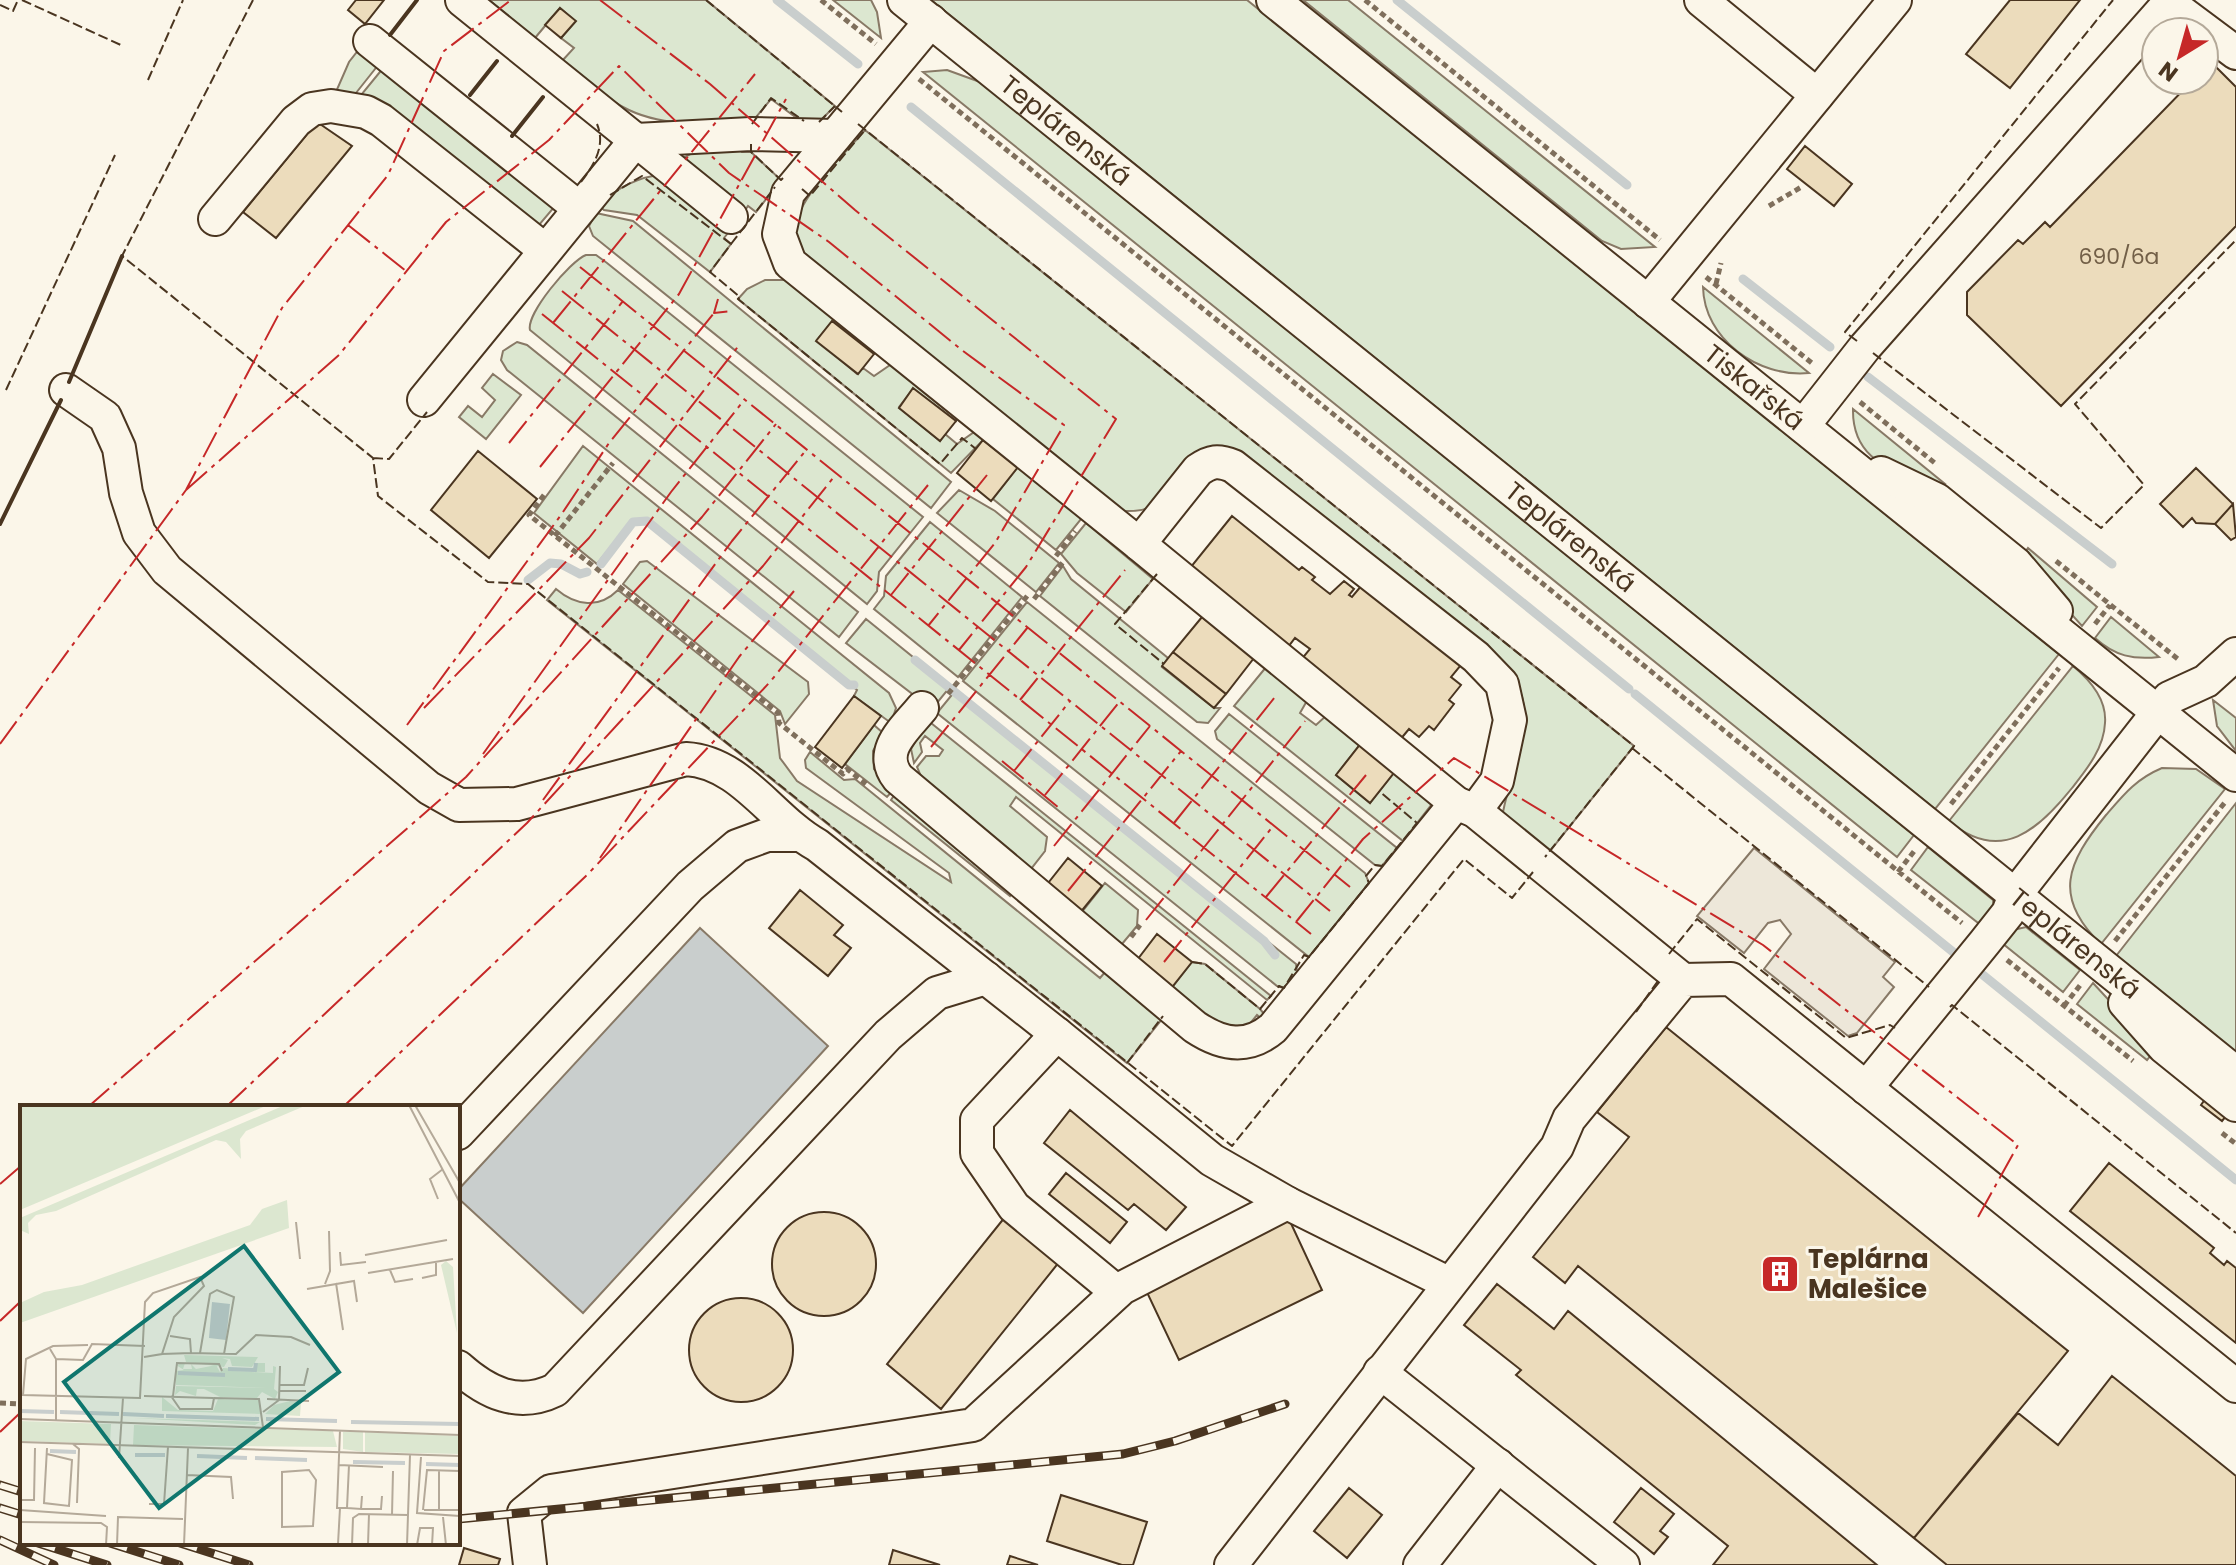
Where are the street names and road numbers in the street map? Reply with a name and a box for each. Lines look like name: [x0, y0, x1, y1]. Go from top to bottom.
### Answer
street label: Teplárenská: [993, 67, 1139, 194]
street label: Tiskařská: [1697, 336, 1812, 439]
street label: Teplárenská: [1497, 473, 1644, 601]
street label: Teplárenská: [2002, 880, 2148, 1007]

